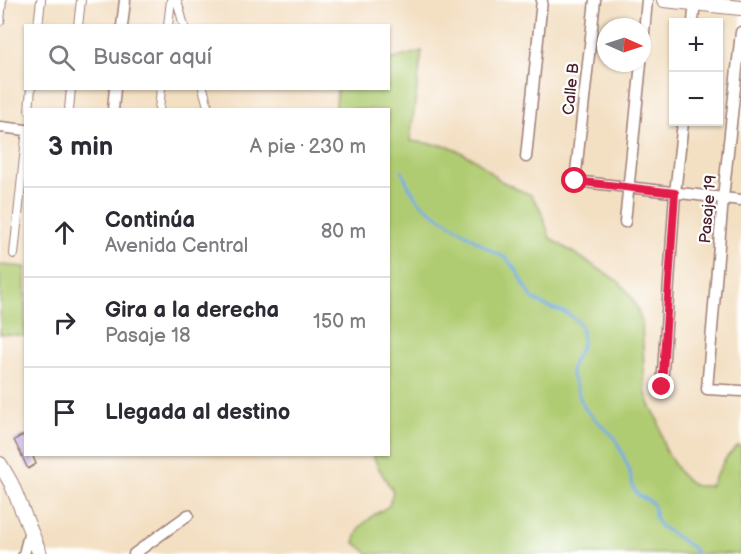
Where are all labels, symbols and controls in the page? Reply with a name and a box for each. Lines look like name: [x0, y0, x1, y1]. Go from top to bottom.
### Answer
north arrow: [597, 18, 651, 72]
map controls: [669, 18, 723, 126]
button: +: [669, 18, 723, 72]
search box: [24, 24, 390, 90]
icon: search: [45, 41, 78, 74]
text: Buscar aquí: [93, 44, 212, 71]
street label: Calle B: [559, 62, 584, 116]
button: −: [669, 72, 723, 126]
text: 3 min: [48, 132, 113, 163]
text: A pie · 230 m: [250, 135, 366, 159]
route start: [561, 167, 587, 193]
street label: Pasaje 19: [696, 174, 721, 244]
text: Continúa: [105, 207, 195, 234]
icon: ahead: [48, 216, 81, 249]
text: 80 m: [321, 220, 366, 244]
text: Avenida Central: [105, 234, 248, 258]
text: Gira a la derecha: [105, 297, 279, 324]
icon: right: [48, 306, 81, 339]
text: 150 m: [313, 310, 366, 334]
text: Pasaje 18: [105, 324, 191, 348]
route end: [648, 373, 674, 399]
icon: arrive: [48, 396, 81, 429]
text: Llegada al destino: [105, 399, 290, 426]

